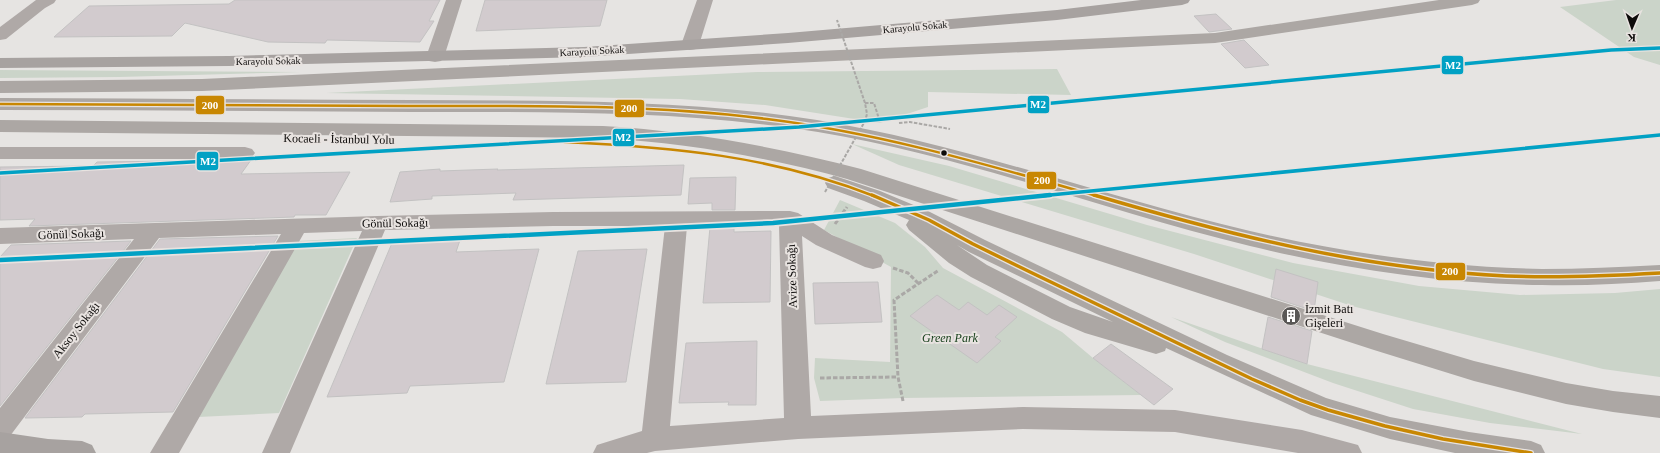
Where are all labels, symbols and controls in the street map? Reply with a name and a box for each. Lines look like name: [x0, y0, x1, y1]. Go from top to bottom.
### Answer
north arrow: [1612, 8, 1652, 48]
street label: Karayolu Sokak: [882, 19, 948, 35]
text: K: [1627, 32, 1636, 44]
street label: Karayolu Sokak: [559, 44, 625, 58]
street label: Karayolu Sokak: [236, 55, 300, 67]
line badge: M2: [1441, 55, 1464, 75]
text: M2: [1445, 59, 1461, 71]
line badge: 200: [195, 95, 225, 115]
line badge: M2: [1027, 95, 1050, 114]
text: M2: [1030, 98, 1046, 110]
text: 200: [202, 99, 219, 111]
line badge: 200: [614, 99, 645, 118]
text: 200: [621, 102, 638, 114]
line badge: M2: [612, 128, 635, 147]
street label: Kocaeli - İstanbul Yolu: [283, 131, 395, 147]
text: M2: [615, 131, 631, 143]
unlabelled marker: [939, 148, 949, 158]
line badge: M2: [196, 151, 219, 171]
text: M2: [200, 155, 216, 167]
line badge: 200: [1026, 171, 1057, 190]
text: 200: [1034, 174, 1051, 186]
street label: Gönül Sokağı: [362, 215, 429, 231]
street label: Gönül Sokağı: [38, 226, 105, 242]
street label: Avize Sokağı: [784, 243, 800, 308]
line badge: 200: [1435, 262, 1466, 281]
text: 200: [1442, 265, 1459, 277]
street label: Aksoy Sokağı: [50, 299, 103, 361]
place label: İzmit Batı Gişeleri: [1305, 302, 1354, 330]
building icon: İzmit Batı Gişeleri: [1280, 305, 1302, 327]
park label: Green Park: [922, 331, 979, 345]

